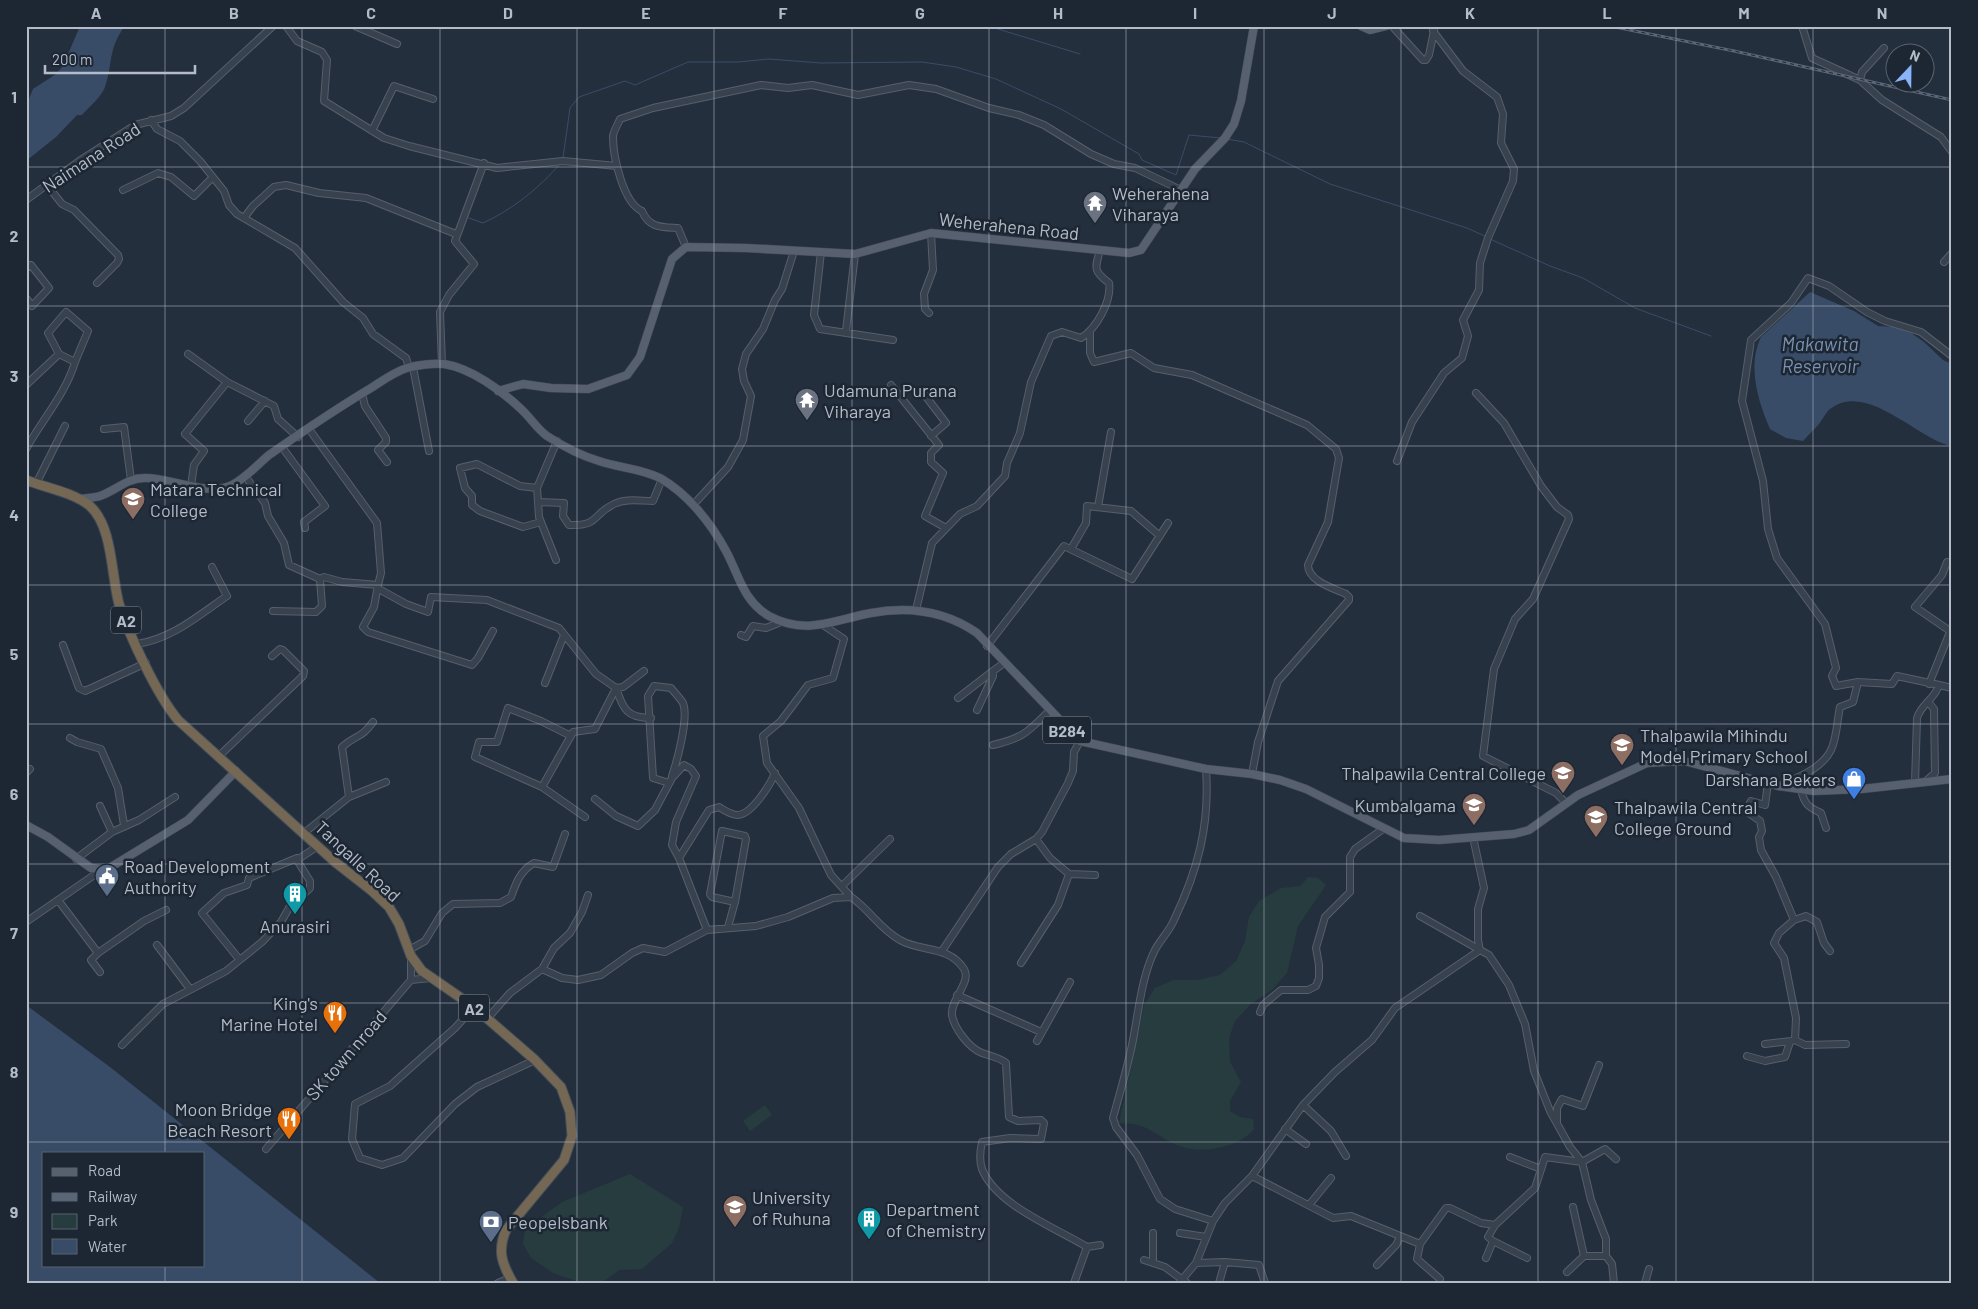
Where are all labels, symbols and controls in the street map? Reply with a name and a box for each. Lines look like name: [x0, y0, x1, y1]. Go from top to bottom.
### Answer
text: A: [91, 3, 102, 22]
text: B: [229, 3, 239, 22]
text: C: [366, 3, 376, 22]
text: D: [503, 3, 513, 22]
text: E: [641, 3, 651, 22]
text: F: [779, 3, 788, 22]
text: G: [915, 3, 925, 22]
text: H: [1053, 3, 1063, 22]
text: I: [1193, 3, 1197, 22]
text: J: [1327, 3, 1337, 22]
text: K: [1465, 3, 1475, 22]
text: L: [1602, 3, 1612, 22]
text: M: [1738, 3, 1750, 22]
text: N: [1877, 3, 1887, 22]
scale bar: [45, 42, 195, 74]
north arrow: [1886, 42, 1936, 92]
text: N: [1908, 46, 1923, 65]
text: 200 m: [52, 50, 92, 68]
text: 1: [11, 87, 17, 106]
street label: Naimana Road: [38, 117, 144, 197]
place label: Weherahena Viharaya: [1112, 182, 1209, 225]
temple icon: Weherahena Viharaya: [1082, 190, 1108, 224]
street label: Weherahena Road: [938, 208, 1080, 244]
text: 2: [10, 226, 19, 245]
water label: Makawita Reservoir: [1782, 332, 1860, 377]
text: 3: [10, 366, 18, 385]
place label: Udamuna Purana Viharaya: [824, 379, 957, 422]
temple icon: Udamuna Purana Viharaya: [794, 387, 820, 421]
place label: Matara Technical College: [150, 478, 282, 521]
school or university icon: Matara Technical College: [120, 486, 146, 520]
text: 4: [9, 505, 19, 524]
road number: A2: [111, 606, 141, 634]
text: 5: [10, 644, 19, 663]
road number: B284: [1043, 716, 1091, 744]
place label: Thalpawila Mihindu Model Primary School: [1640, 724, 1808, 767]
school or university icon: Thalpawila Mihindu Model Primary School: [1609, 732, 1635, 766]
school or university icon: Thalpawila Central College: [1550, 760, 1576, 794]
place label: Thalpawila Central College: [1341, 762, 1546, 784]
shop icon: Darshana Bekers: [1841, 766, 1867, 800]
place label: Darshana Bekers: [1705, 768, 1836, 790]
text: 6: [10, 784, 19, 803]
school or university icon: Kumbalgama: [1461, 792, 1487, 826]
place label: Kumbalgama: [1354, 794, 1456, 816]
place label: Thalpawila Central College Ground: [1614, 796, 1757, 839]
school or university icon: Thalpawila Central College Ground: [1583, 804, 1609, 838]
street label: Tangalle Road: [311, 816, 405, 906]
place label: Road Development Authority: [124, 855, 270, 898]
public building icon: Road Development Authority: [94, 863, 120, 897]
building icon: Anurasiri: [282, 881, 308, 915]
place label: Anurasiri: [260, 915, 330, 937]
text: 7: [10, 923, 18, 942]
place label: King's Marine Hotel: [221, 992, 318, 1035]
road number: A2: [459, 994, 489, 1021]
restaurant icon: King's Marine Hotel: [322, 1000, 348, 1034]
street label: SK town nroad: [301, 1005, 391, 1105]
text: 8: [10, 1062, 19, 1081]
place label: Moon Bridge Beach Resort: [167, 1098, 272, 1141]
restaurant icon: Moon Bridge Beach Resort: [276, 1106, 302, 1140]
legend: [42, 1152, 205, 1266]
text: Road: [88, 1161, 121, 1179]
place label: University of Ruhuna: [752, 1186, 831, 1229]
text: Railway: [88, 1187, 137, 1205]
school or university icon: University of Ruhuna: [722, 1194, 748, 1228]
place label: Department of Chemistry: [886, 1198, 986, 1241]
text: 9: [10, 1202, 18, 1221]
building icon: Department of Chemistry: [856, 1206, 882, 1240]
bank icon: Peopelsbank: [478, 1209, 504, 1243]
text: Park: [88, 1211, 118, 1229]
place label: Peopelsbank: [508, 1211, 608, 1233]
text: Water: [88, 1237, 127, 1255]

